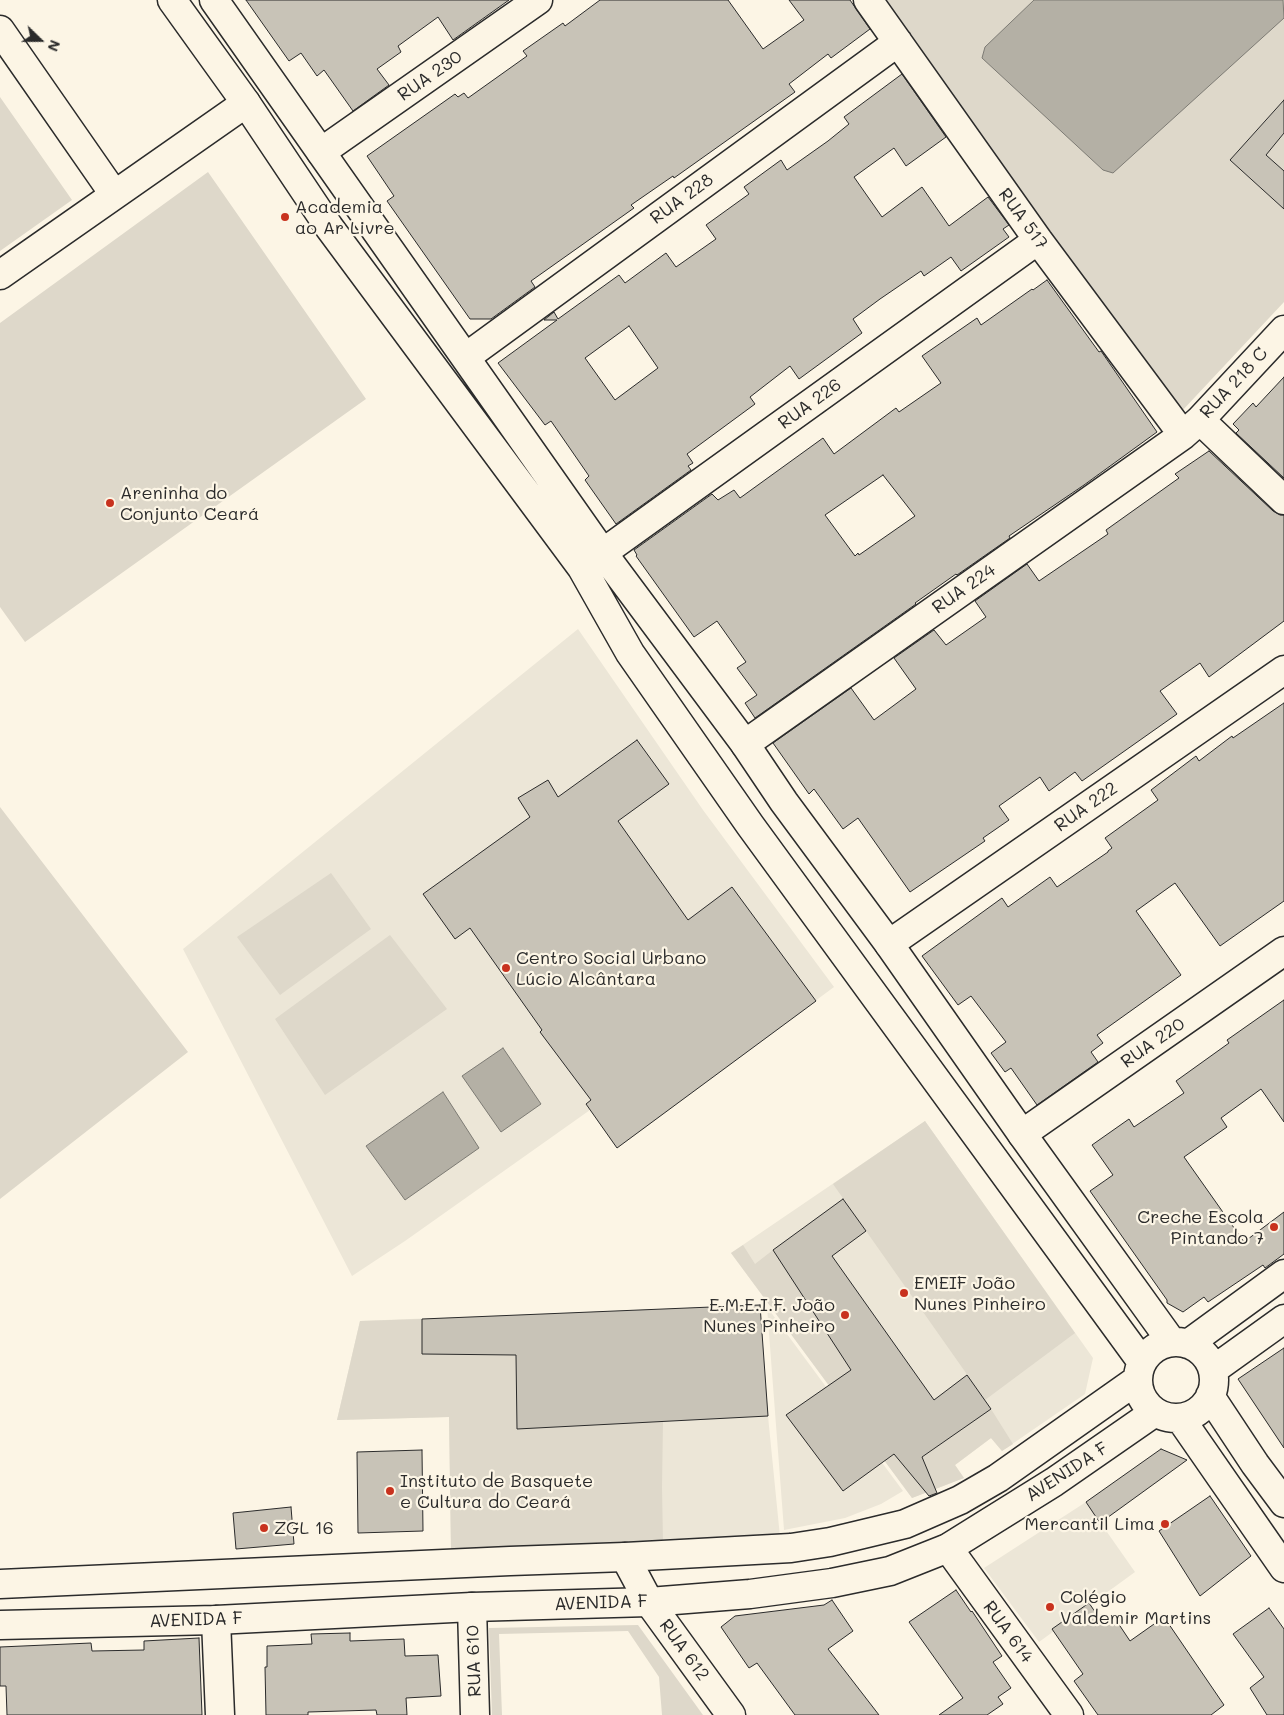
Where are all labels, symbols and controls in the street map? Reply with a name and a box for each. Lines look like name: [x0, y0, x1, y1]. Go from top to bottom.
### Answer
north arrow: [15, 15, 65, 65]
text: N: [44, 37, 65, 54]
street label: RUA 230: [394, 46, 466, 106]
street label: RUA 228: [646, 169, 718, 229]
street label: RUA 517: [994, 184, 1052, 254]
place label: Academia ao Ar Livre: [295, 196, 395, 238]
marker: Academia ao Ar Livre: [279, 211, 291, 223]
street label: RUA 218 C: [1196, 343, 1272, 423]
street label: RUA 226: [774, 374, 846, 434]
place label: Areninha do Conjunto Ceará: [120, 482, 259, 524]
marker: Areninha do Conjunto Ceará: [104, 497, 116, 509]
street label: RUA 224: [928, 559, 1000, 619]
street label: RUA 222: [1050, 778, 1122, 836]
place label: Centro Social Urbano Lúcio Alcântara: [516, 947, 706, 990]
marker: Centro Social Urbano Lúcio Alcântara: [500, 962, 512, 974]
street label: RUA 220: [1117, 1013, 1189, 1073]
place label: Creche Escola Pintando 7: [1137, 1206, 1264, 1248]
marker: Creche Escola Pintando 7: [1268, 1221, 1280, 1233]
place label: EMEIF João Nunes Pinheiro: [914, 1272, 1046, 1315]
marker: EMEIF João Nunes Pinheiro: [898, 1287, 910, 1299]
place label: E.M.E.I.F. João Nunes Pinheiro: [703, 1294, 835, 1336]
marker: E.M.E.I.F. João Nunes Pinheiro: [839, 1309, 851, 1321]
street label: AVENIDA F: [1022, 1437, 1112, 1507]
place label: Instituto de Basquete e Cultura do Ceará: [400, 1470, 593, 1512]
marker: Instituto de Basquete e Cultura do Ceará: [384, 1485, 396, 1497]
place label: Mercantil Lima: [1024, 1513, 1155, 1535]
place label: ZGL 16: [274, 1517, 334, 1539]
marker: Mercantil Lima: [1159, 1518, 1171, 1530]
marker: ZGL 16: [258, 1522, 270, 1534]
place label: Colégio Valdemir Martins: [1060, 1586, 1211, 1628]
street label: AVENIDA F: [554, 1591, 648, 1615]
street label: RUA 614: [978, 1597, 1038, 1667]
marker: Colégio Valdemir Martins: [1044, 1601, 1056, 1613]
street label: AVENIDA F: [149, 1608, 243, 1632]
street label: RUA 612: [654, 1615, 714, 1685]
street label: RUA 610: [462, 1625, 486, 1697]

